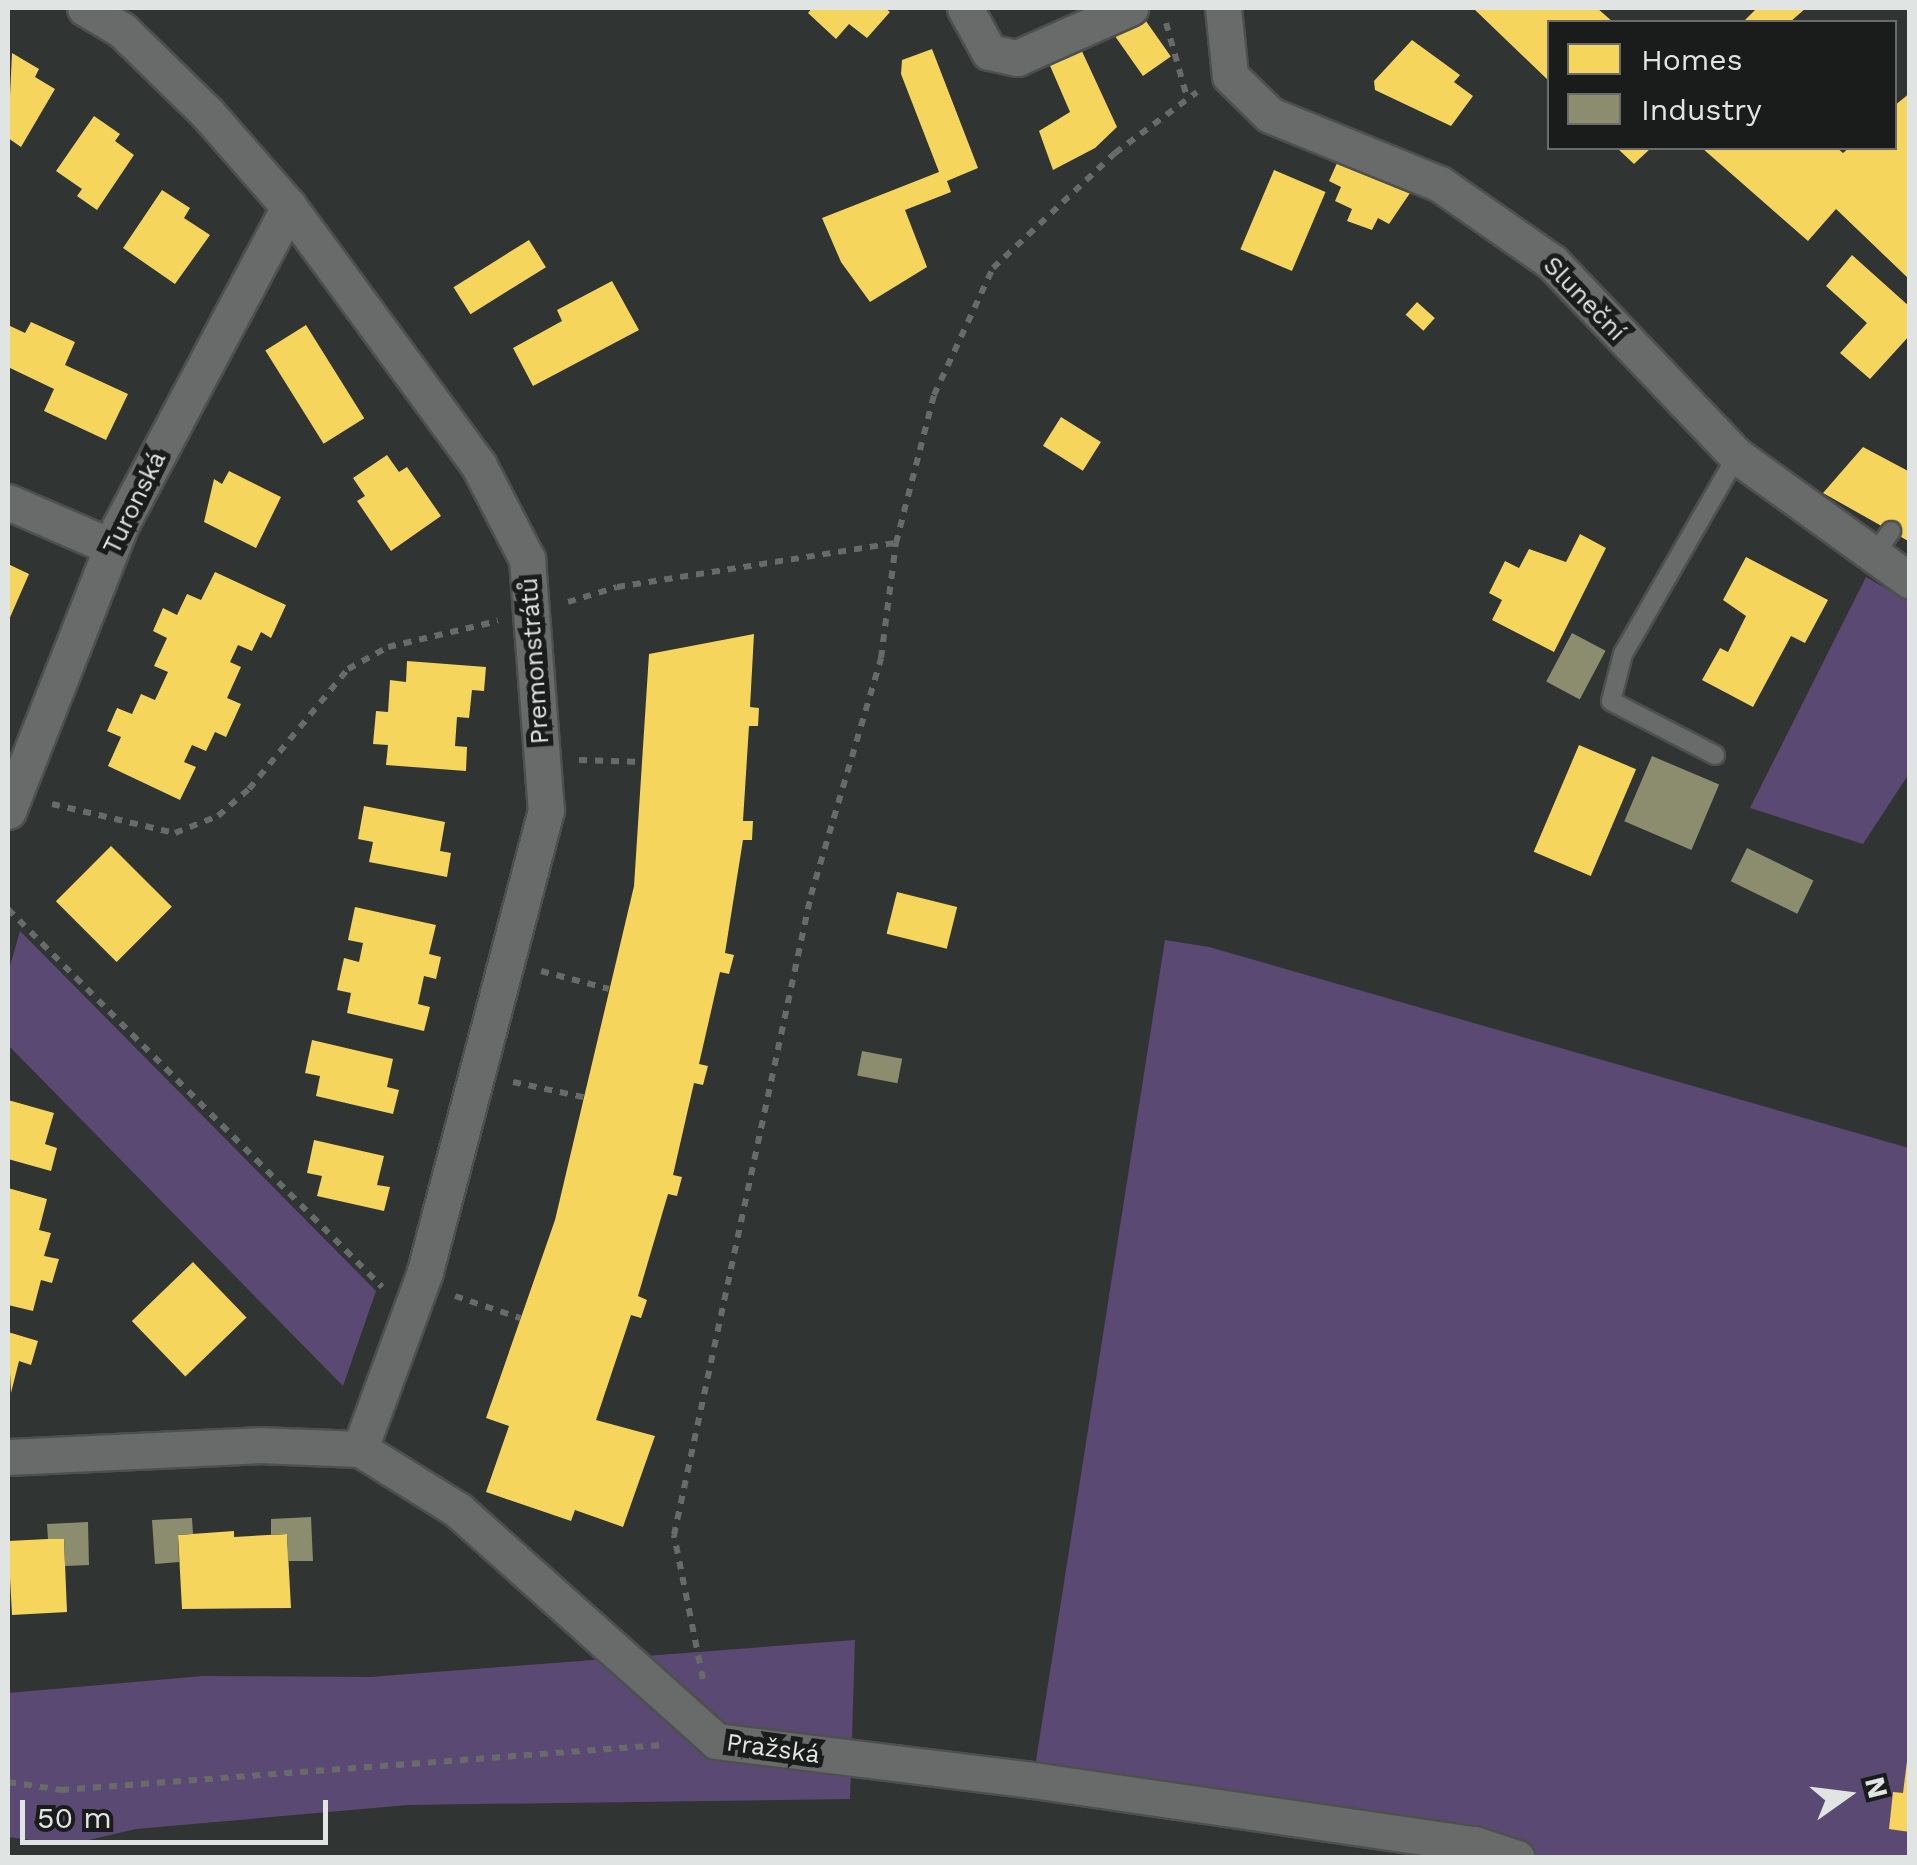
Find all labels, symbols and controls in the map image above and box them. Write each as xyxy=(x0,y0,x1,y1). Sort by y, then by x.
legend xyxy=(1547,20,1897,150)
text: Homes xyxy=(1641,42,1743,77)
text: Industry xyxy=(1641,92,1762,127)
street label: Sluneční xyxy=(1537,251,1631,347)
street label: Turonská xyxy=(97,447,173,559)
street label: Premonstrátů xyxy=(514,577,556,745)
street label: Pražská xyxy=(724,1728,822,1770)
north arrow xyxy=(1797,1745,1897,1845)
text: N xyxy=(1858,1774,1895,1802)
scale bar xyxy=(25,1780,332,1842)
text: 50 m xyxy=(37,1800,112,1835)

